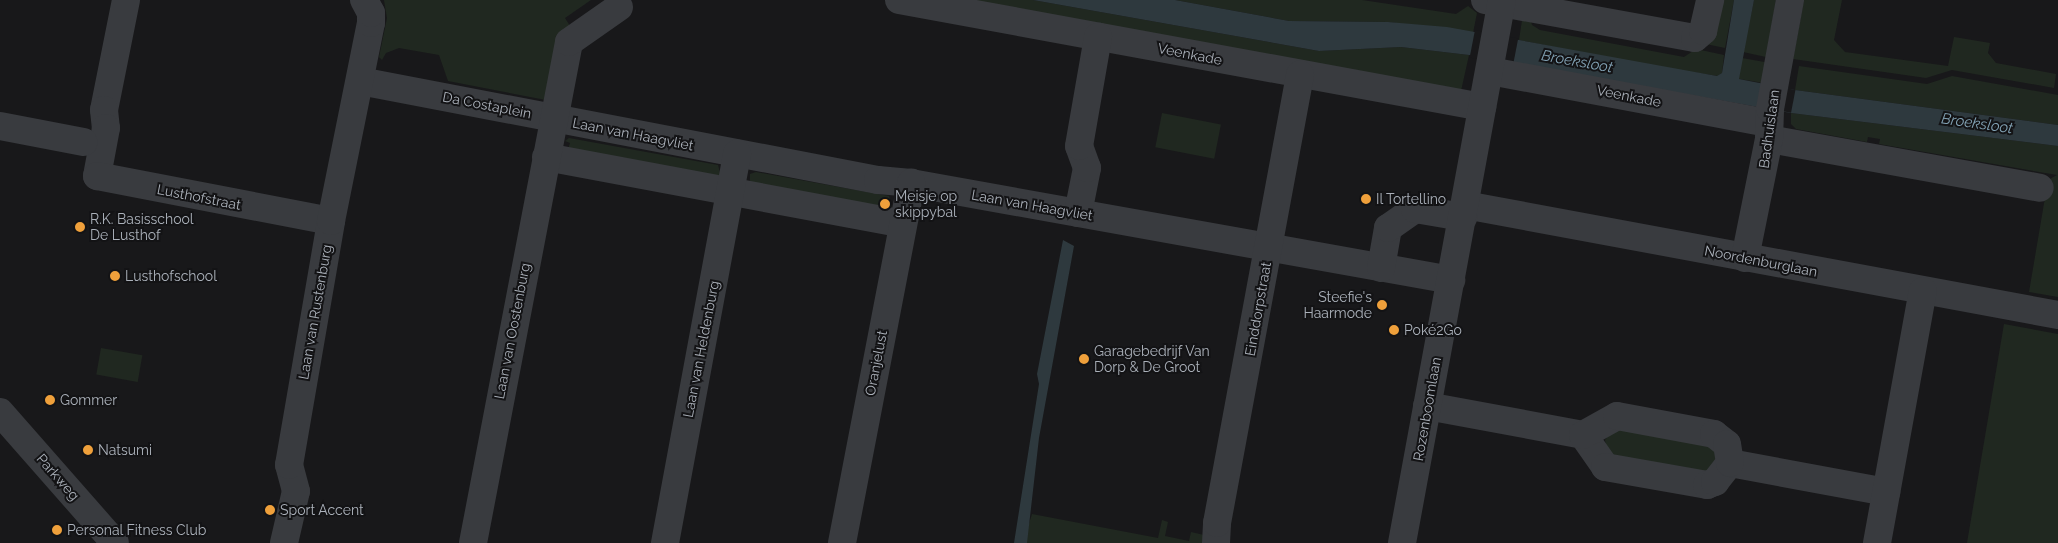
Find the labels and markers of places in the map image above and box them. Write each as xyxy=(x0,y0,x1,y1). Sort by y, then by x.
place label: Meisje op skippybal xyxy=(895,188,957,220)
place label: Il Tortellino xyxy=(1376,191,1447,207)
marker: Il Tortellino xyxy=(1360,193,1372,205)
marker: Meisje op skippybal xyxy=(879,198,891,210)
place label: R.K. Basisschool De Lusthof xyxy=(90,211,194,243)
marker: R.K. Basisschool De Lusthof xyxy=(74,221,86,233)
place label: Lusthofschool xyxy=(125,268,217,284)
marker: Lusthofschool xyxy=(109,270,121,282)
place label: Steefie's Haarmode xyxy=(1303,289,1372,322)
marker: Steefie's Haarmode xyxy=(1376,299,1388,311)
place label: Poké2Go xyxy=(1404,322,1462,338)
marker: Poké2Go xyxy=(1388,324,1400,336)
place label: Garagebedrijf Van Dorp & De Groot xyxy=(1094,343,1210,376)
marker: Garagebedrijf Van Dorp & De Groot xyxy=(1078,353,1090,365)
place label: Gommer xyxy=(60,392,117,408)
marker: Gommer xyxy=(44,394,56,406)
place label: Natsumi xyxy=(98,442,152,458)
marker: Natsumi xyxy=(82,444,94,456)
place label: Sport Accent xyxy=(280,502,364,518)
marker: Sport Accent xyxy=(264,504,276,516)
place label: Personal Fitness Club xyxy=(67,522,207,538)
marker: Personal Fitness Club xyxy=(51,524,63,536)

